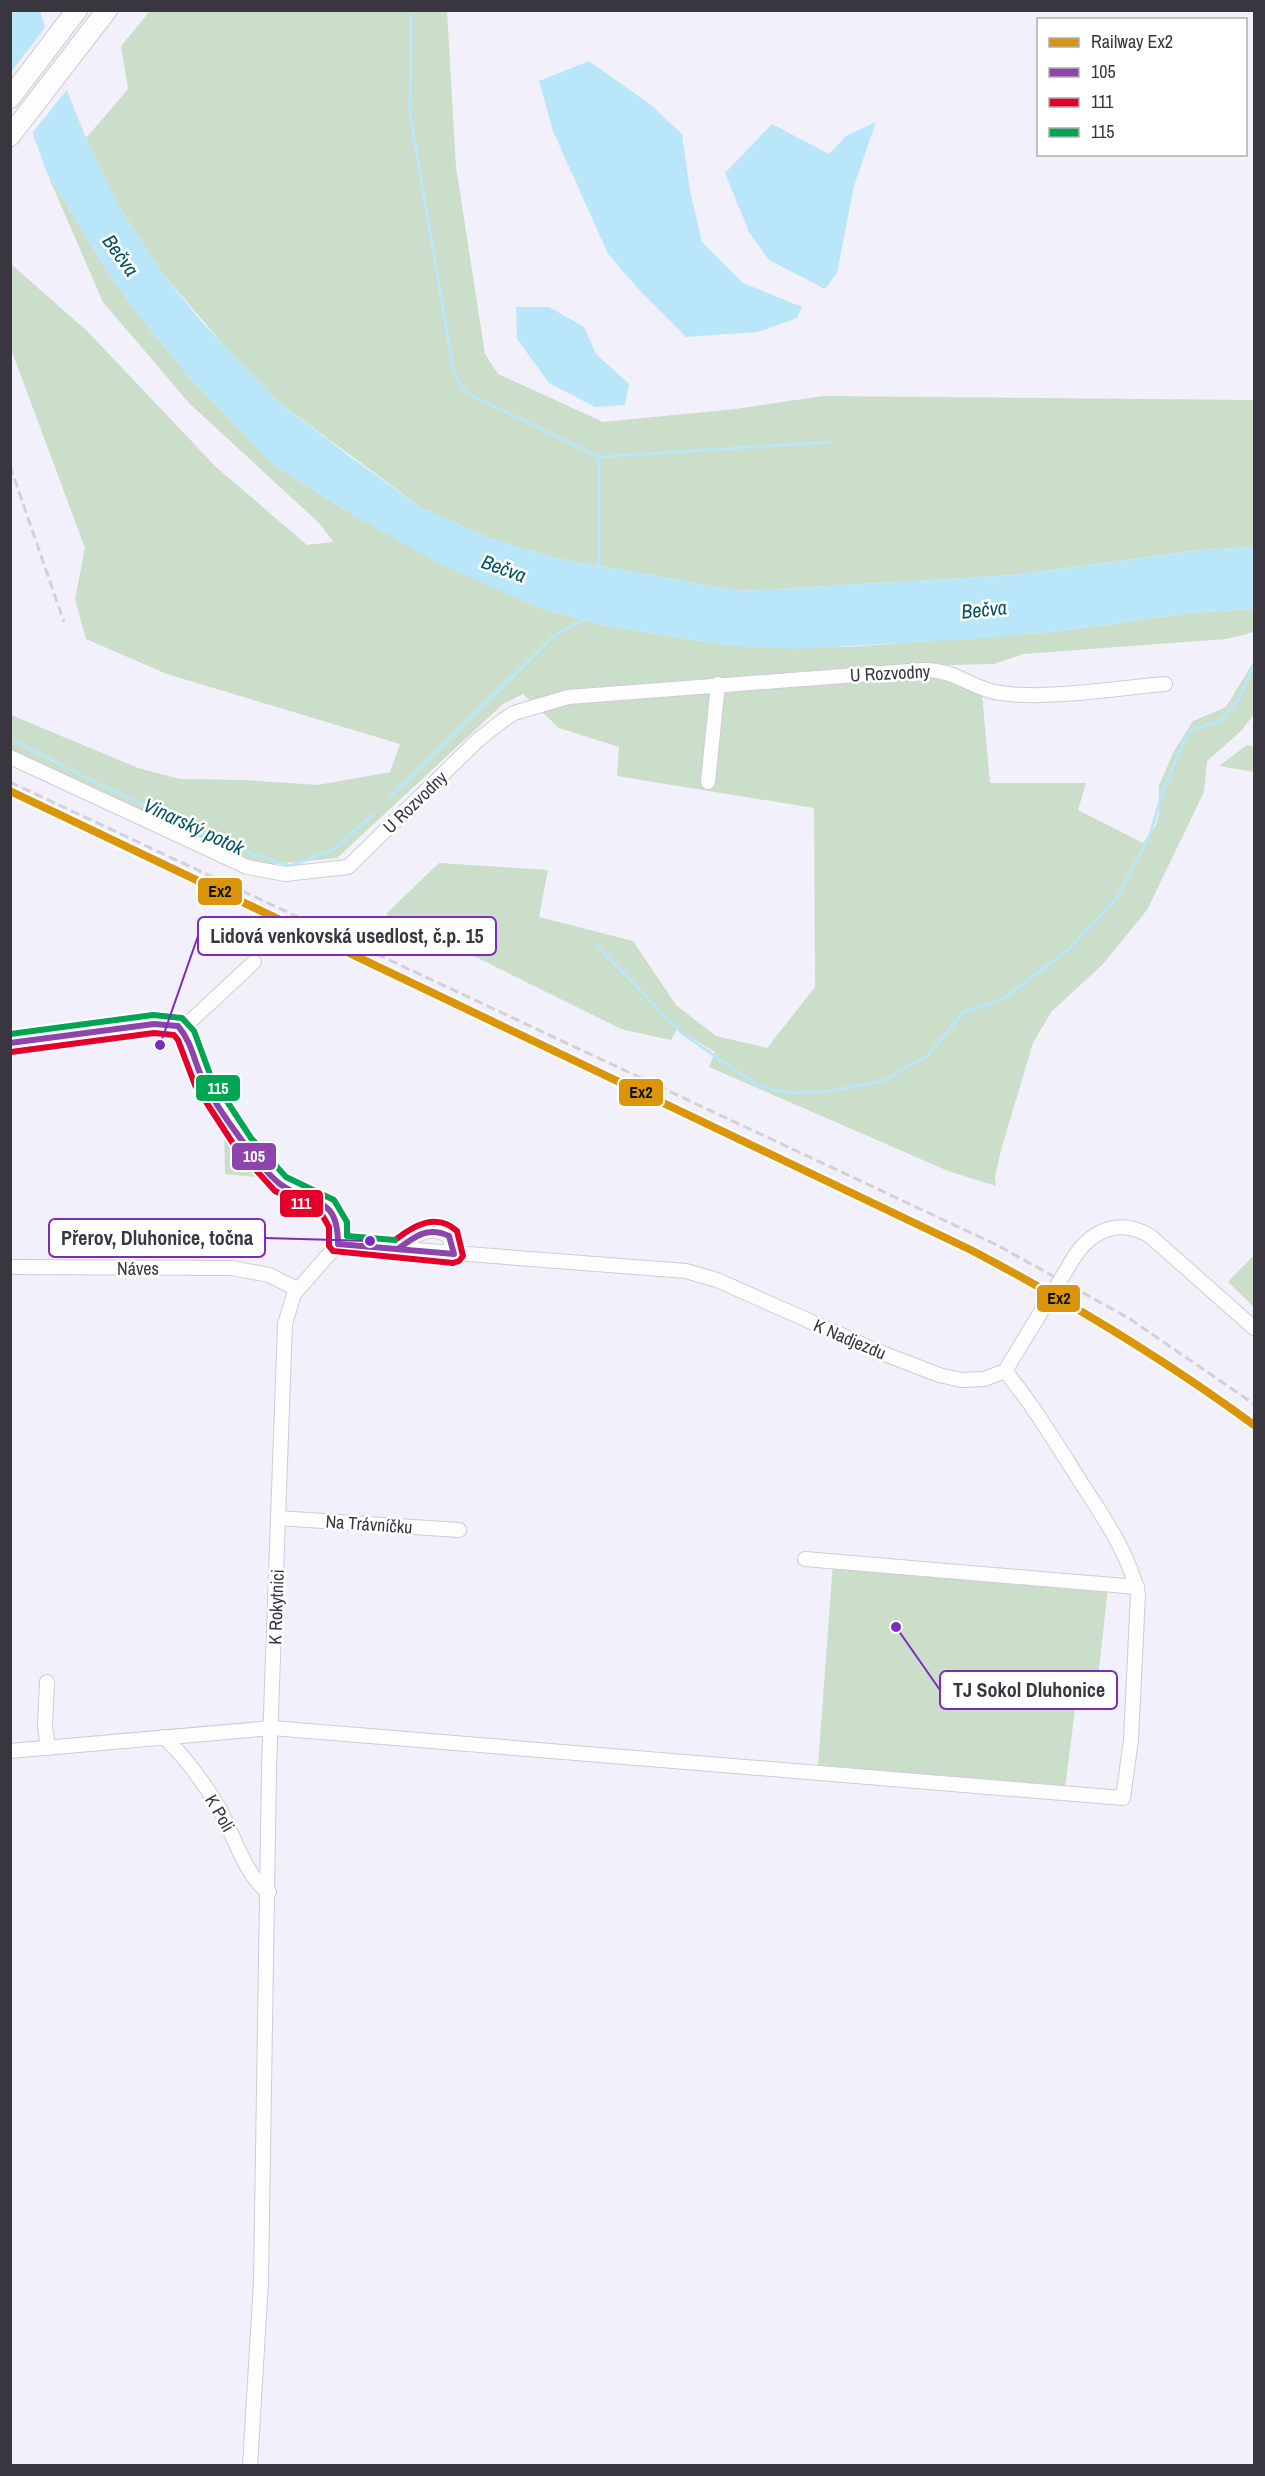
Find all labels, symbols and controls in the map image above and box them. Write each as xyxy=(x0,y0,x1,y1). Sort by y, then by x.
legend xyxy=(1037,18,1247,156)
text: Railway Ex2 xyxy=(1091,29,1173,54)
text: 105 xyxy=(1091,59,1116,84)
text: 111 xyxy=(1091,89,1114,114)
text: 115 xyxy=(1091,119,1115,144)
water label: Bečva xyxy=(97,229,145,281)
water label: Bečva xyxy=(478,548,530,588)
water label: Bečva xyxy=(960,593,1008,625)
street label: U Rozvodny xyxy=(849,658,931,688)
street label: U Rozvodny xyxy=(377,765,453,839)
water label: Vinarský potok xyxy=(139,791,249,861)
line badge: Ex2 xyxy=(197,877,243,906)
text: Ex2 xyxy=(208,880,232,902)
callout: Lidová venkovská usedlost, č.p. 15 xyxy=(198,917,496,955)
text: Lidová venkovská usedlost, č.p. 15 xyxy=(210,922,484,949)
line badge: 115 xyxy=(195,1074,241,1102)
text: 115 xyxy=(207,1077,229,1099)
line badge: Ex2 xyxy=(618,1078,664,1107)
text: Ex2 xyxy=(629,1081,653,1103)
line badge: 105 xyxy=(231,1142,277,1171)
text: 105 xyxy=(243,1145,265,1167)
line badge: 111 xyxy=(279,1189,324,1218)
text: 111 xyxy=(291,1192,312,1214)
callout: Přerov, Dluhonice, točna xyxy=(49,1219,265,1257)
text: Přerov, Dluhonice, točna xyxy=(61,1224,253,1251)
street label: Náves xyxy=(117,1256,159,1281)
line badge: Ex2 xyxy=(1036,1284,1081,1313)
text: Ex2 xyxy=(1047,1287,1071,1309)
street label: K Nadjezdu xyxy=(810,1313,890,1365)
street label: Na Trávníčku xyxy=(325,1508,413,1540)
street label: K Rokytnici xyxy=(262,1569,290,1645)
callout: TJ Sokol Dluhonice xyxy=(940,1671,1117,1709)
text: TJ Sokol Dluhonice xyxy=(953,1676,1105,1703)
street label: K Poli xyxy=(199,1790,241,1836)

